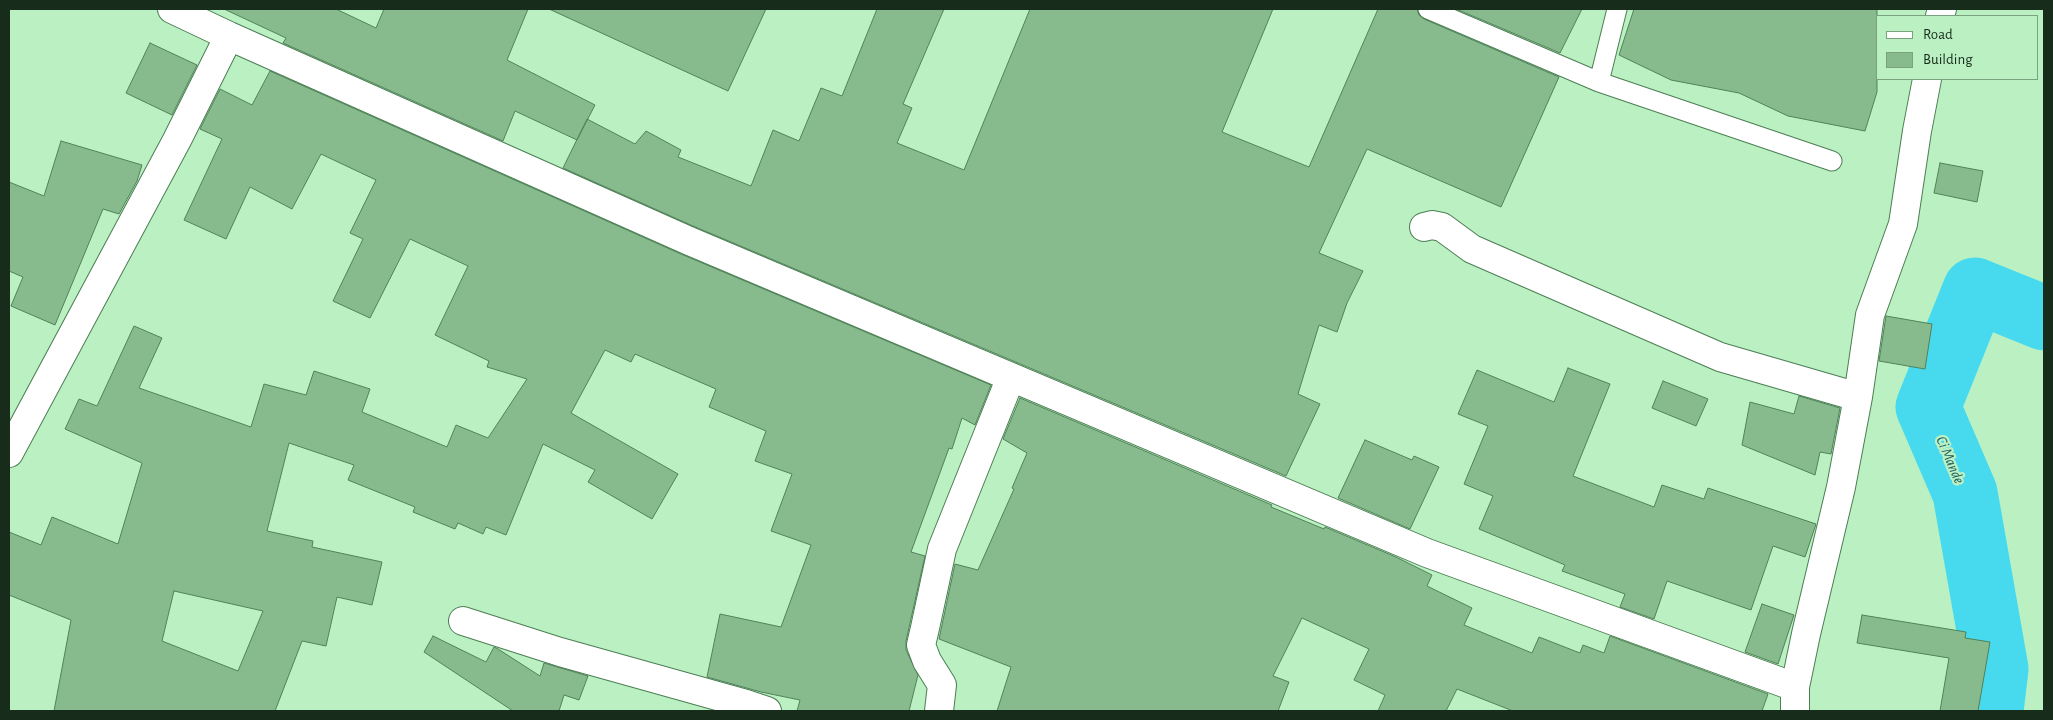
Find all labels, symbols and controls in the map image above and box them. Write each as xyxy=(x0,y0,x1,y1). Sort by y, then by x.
legend xyxy=(1876,15,2038,80)
text: Road xyxy=(1923,27,1953,42)
text: Building xyxy=(1923,52,1973,67)
water label: Ci Mande xyxy=(1932,434,1968,486)

